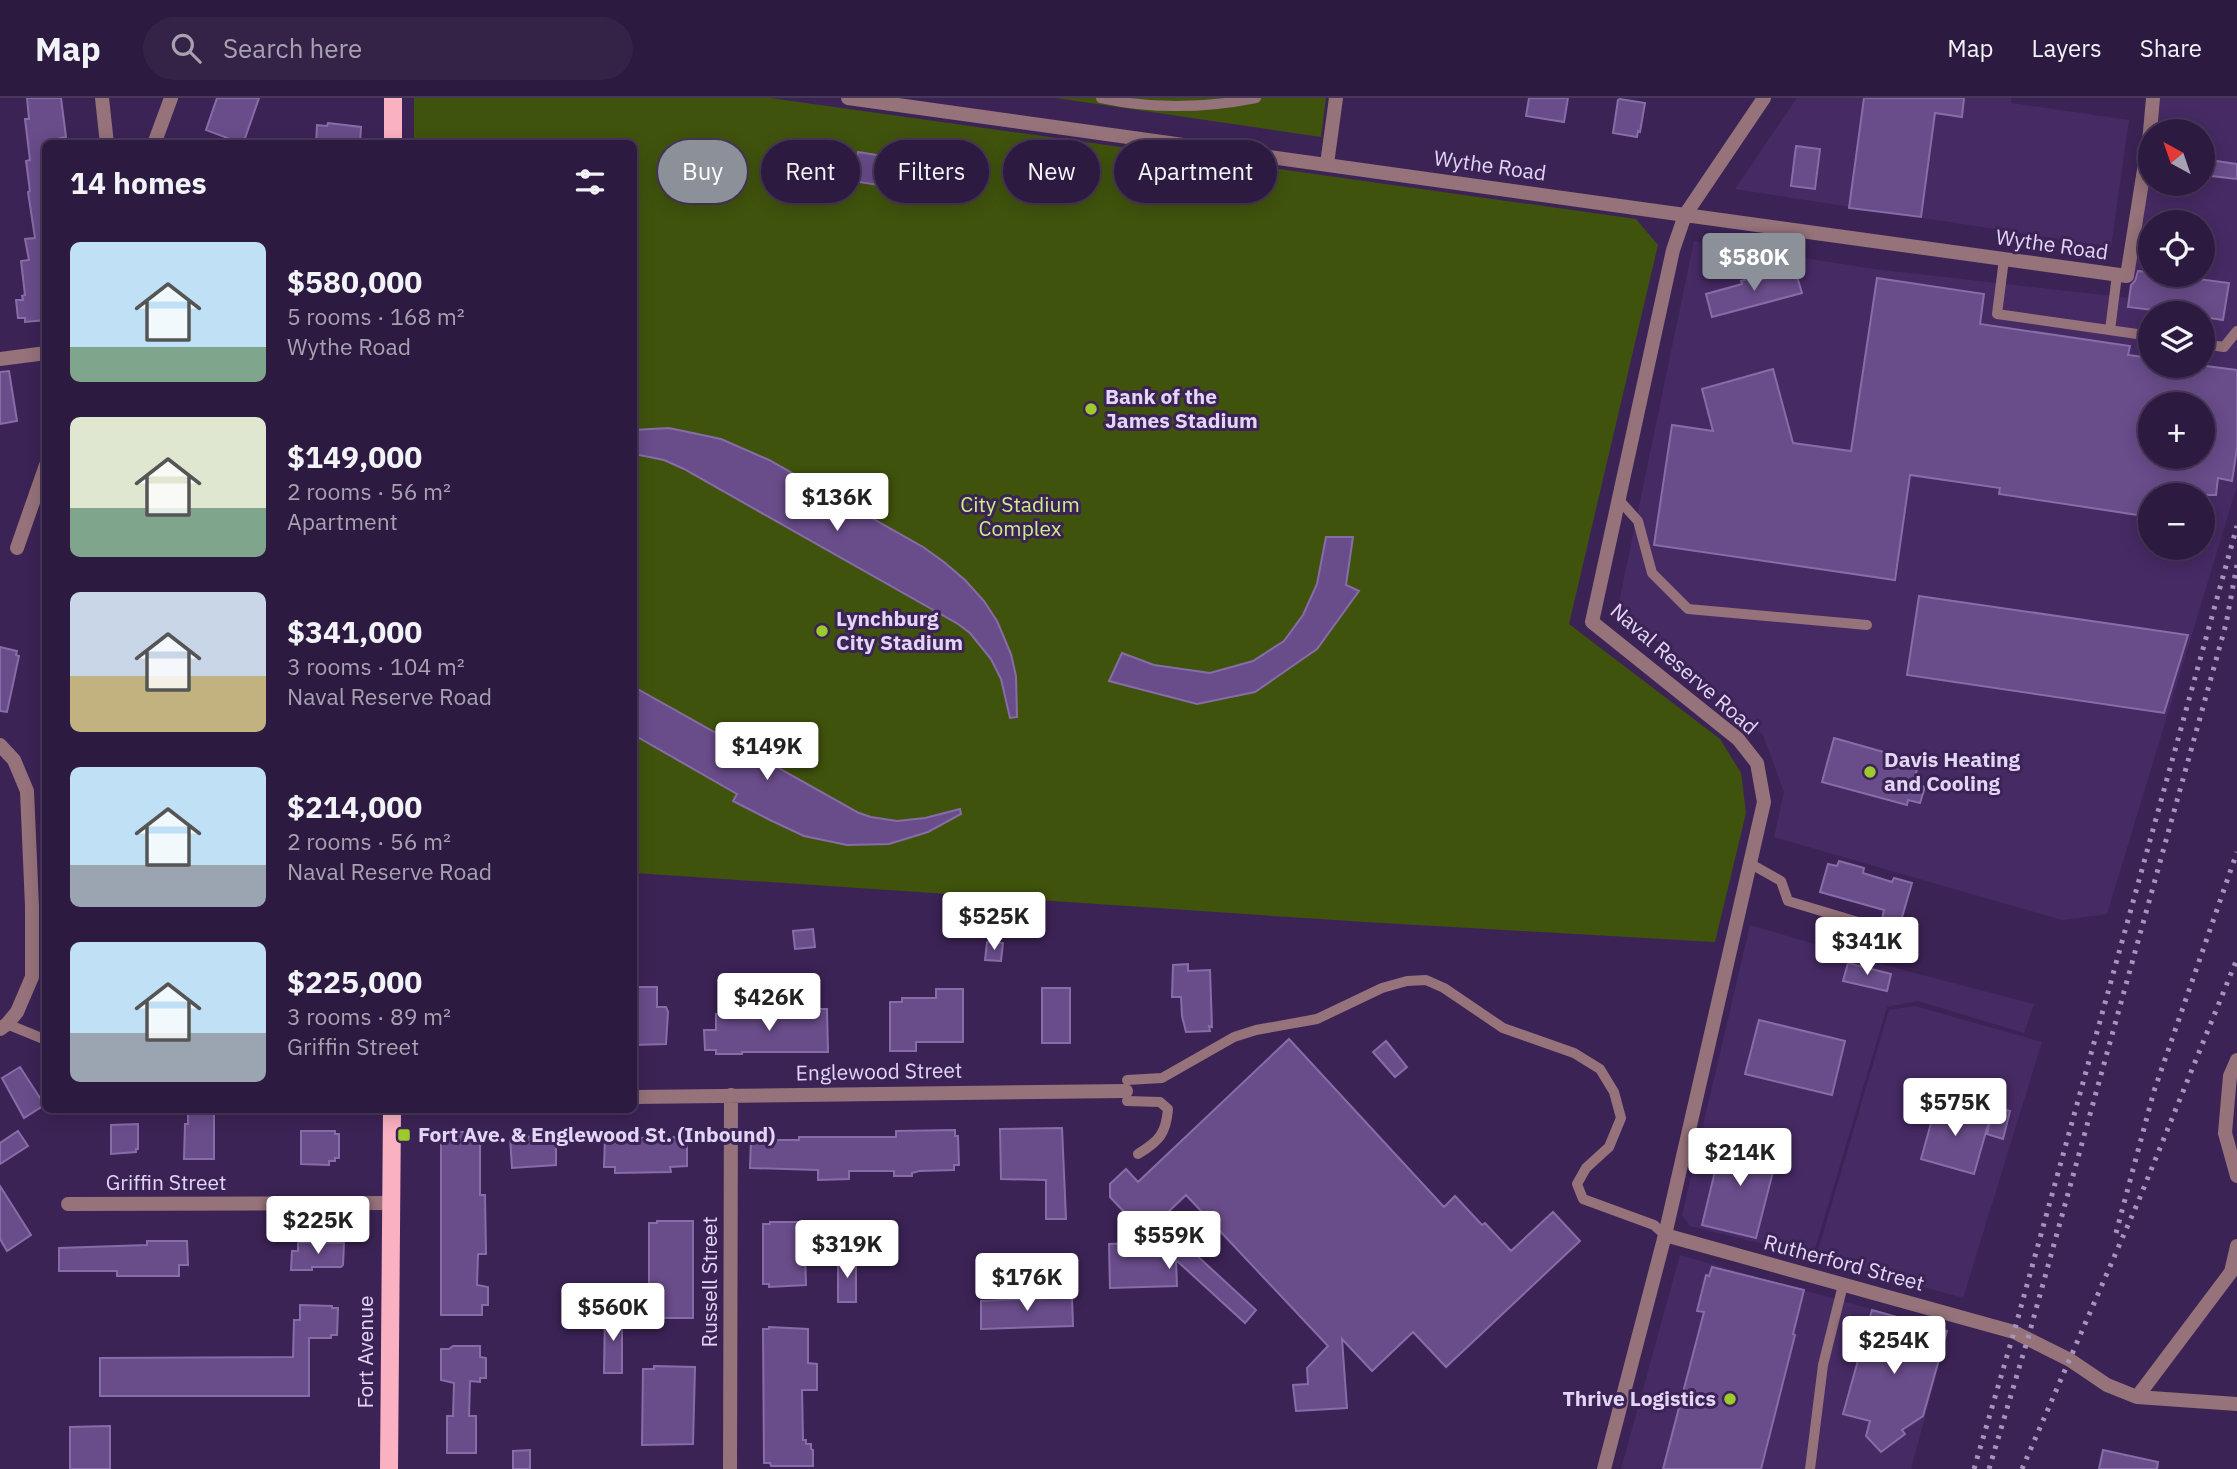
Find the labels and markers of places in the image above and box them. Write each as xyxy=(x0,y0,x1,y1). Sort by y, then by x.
pin: $580K xyxy=(1705,234,1803,293)
place label: Bank of the James Stadium xyxy=(1105,382,1258,434)
marker: Bank of the James Stadium xyxy=(1083,401,1099,417)
pin: $136K xyxy=(788,474,886,533)
place label: Lynchburg City Stadium xyxy=(836,604,963,656)
marker: Lynchburg City Stadium xyxy=(814,623,830,639)
pin: $149K xyxy=(718,722,816,782)
place label: Davis Heating and Cooling xyxy=(1884,745,2021,797)
marker: Davis Heating and Cooling xyxy=(1862,764,1878,780)
pin: $525K xyxy=(945,892,1043,952)
pin: $341K xyxy=(1818,918,1916,977)
pin: $426K xyxy=(720,974,818,1033)
pin: $575K xyxy=(1906,1079,2004,1138)
place label: Fort Ave. & Englewood St. (Inbound) xyxy=(418,1120,775,1148)
marker: Fort Ave. & Englewood St. (Inbound) xyxy=(396,1127,412,1143)
pin: $214K xyxy=(1691,1128,1789,1188)
pin: $225K xyxy=(269,1196,367,1256)
pin: $559K xyxy=(1120,1212,1218,1271)
pin: $319K xyxy=(798,1220,896,1280)
pin: $176K xyxy=(978,1254,1076,1313)
pin: $560K xyxy=(564,1284,662,1343)
pin: $254K xyxy=(1845,1316,1943,1376)
place label: Thrive Logistics xyxy=(1563,1384,1716,1412)
marker: Thrive Logistics xyxy=(1722,1391,1738,1407)

